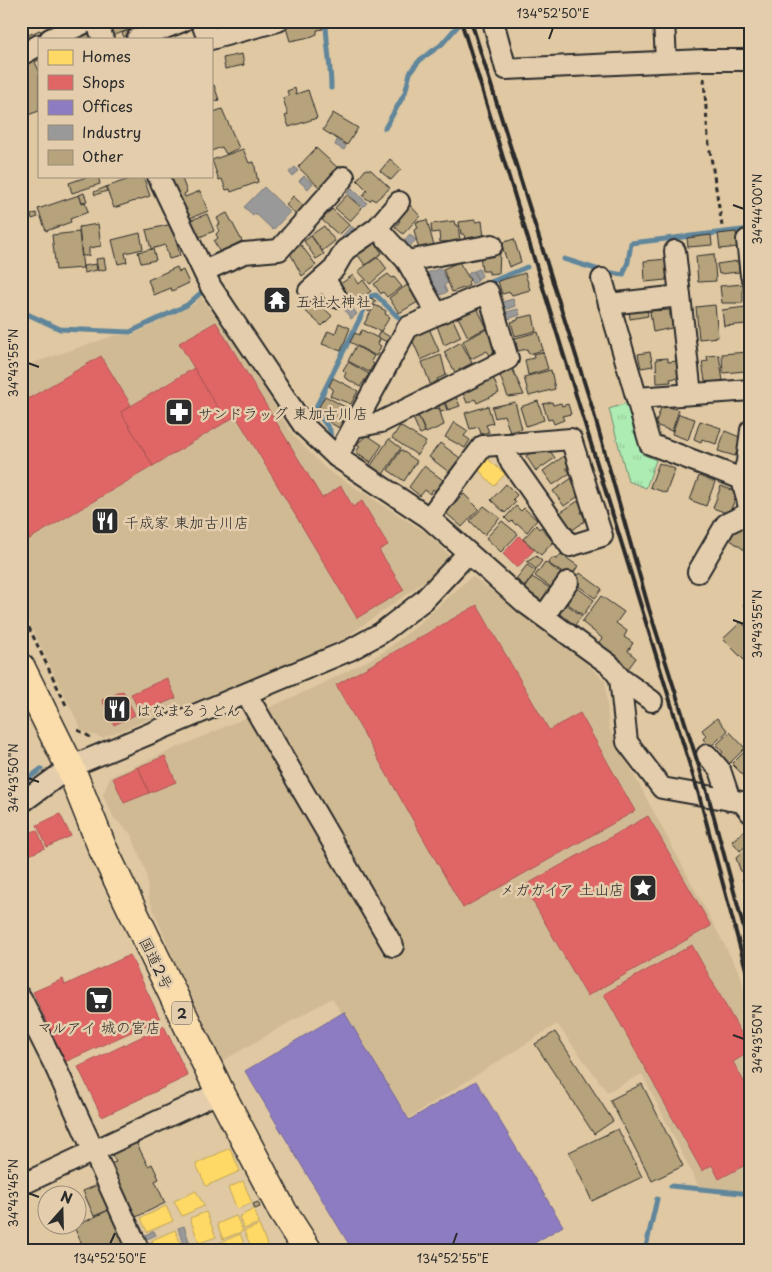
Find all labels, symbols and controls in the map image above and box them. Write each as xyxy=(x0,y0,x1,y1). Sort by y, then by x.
text: 134°52'50"E xyxy=(516,4,590,22)
legend xyxy=(38,38,212,178)
text: Homes xyxy=(82,44,131,67)
text: Shops xyxy=(82,70,125,93)
text: Offices xyxy=(82,94,133,117)
text: Industry xyxy=(82,120,141,143)
text: Other xyxy=(82,144,123,167)
text: 34°44'00"N xyxy=(748,174,766,244)
temple icon: 五社大神社 xyxy=(262,285,292,315)
place label: 五社大神社 xyxy=(296,289,371,312)
text: 34°43'55"N xyxy=(4,329,22,397)
pharmacy icon: サンドラッグ 東加古川店 xyxy=(164,397,194,427)
place label: サンドラッグ 東加古川店 xyxy=(198,401,368,424)
restaurant icon: 千成家 東加古川店 xyxy=(90,506,120,536)
place label: 千成家 東加古川店 xyxy=(124,510,249,533)
text: 34°43'55"N xyxy=(748,590,766,658)
restaurant icon: はなまるうどん xyxy=(102,694,132,724)
place label: はなまるうどん xyxy=(136,698,241,721)
text: 34°43'50"N xyxy=(4,743,22,813)
place icon: メガガイア 土山店 xyxy=(628,873,658,903)
place label: メガガイア 土山店 xyxy=(500,877,624,900)
street label: 国道2号 xyxy=(134,933,180,993)
supermarket icon: マルアイ 城の宮店 xyxy=(84,985,114,1015)
road number: 2 xyxy=(172,1001,192,1024)
text: 34°43'50"N xyxy=(748,1004,766,1074)
place label: マルアイ 城の宮店 xyxy=(37,1015,161,1038)
text: 34°43'45"N xyxy=(4,1159,22,1227)
north arrow xyxy=(38,1184,88,1234)
text: N xyxy=(58,1186,75,1209)
text: 134°52'50"E xyxy=(73,1249,147,1267)
text: 134°52'55"E xyxy=(417,1249,489,1267)

